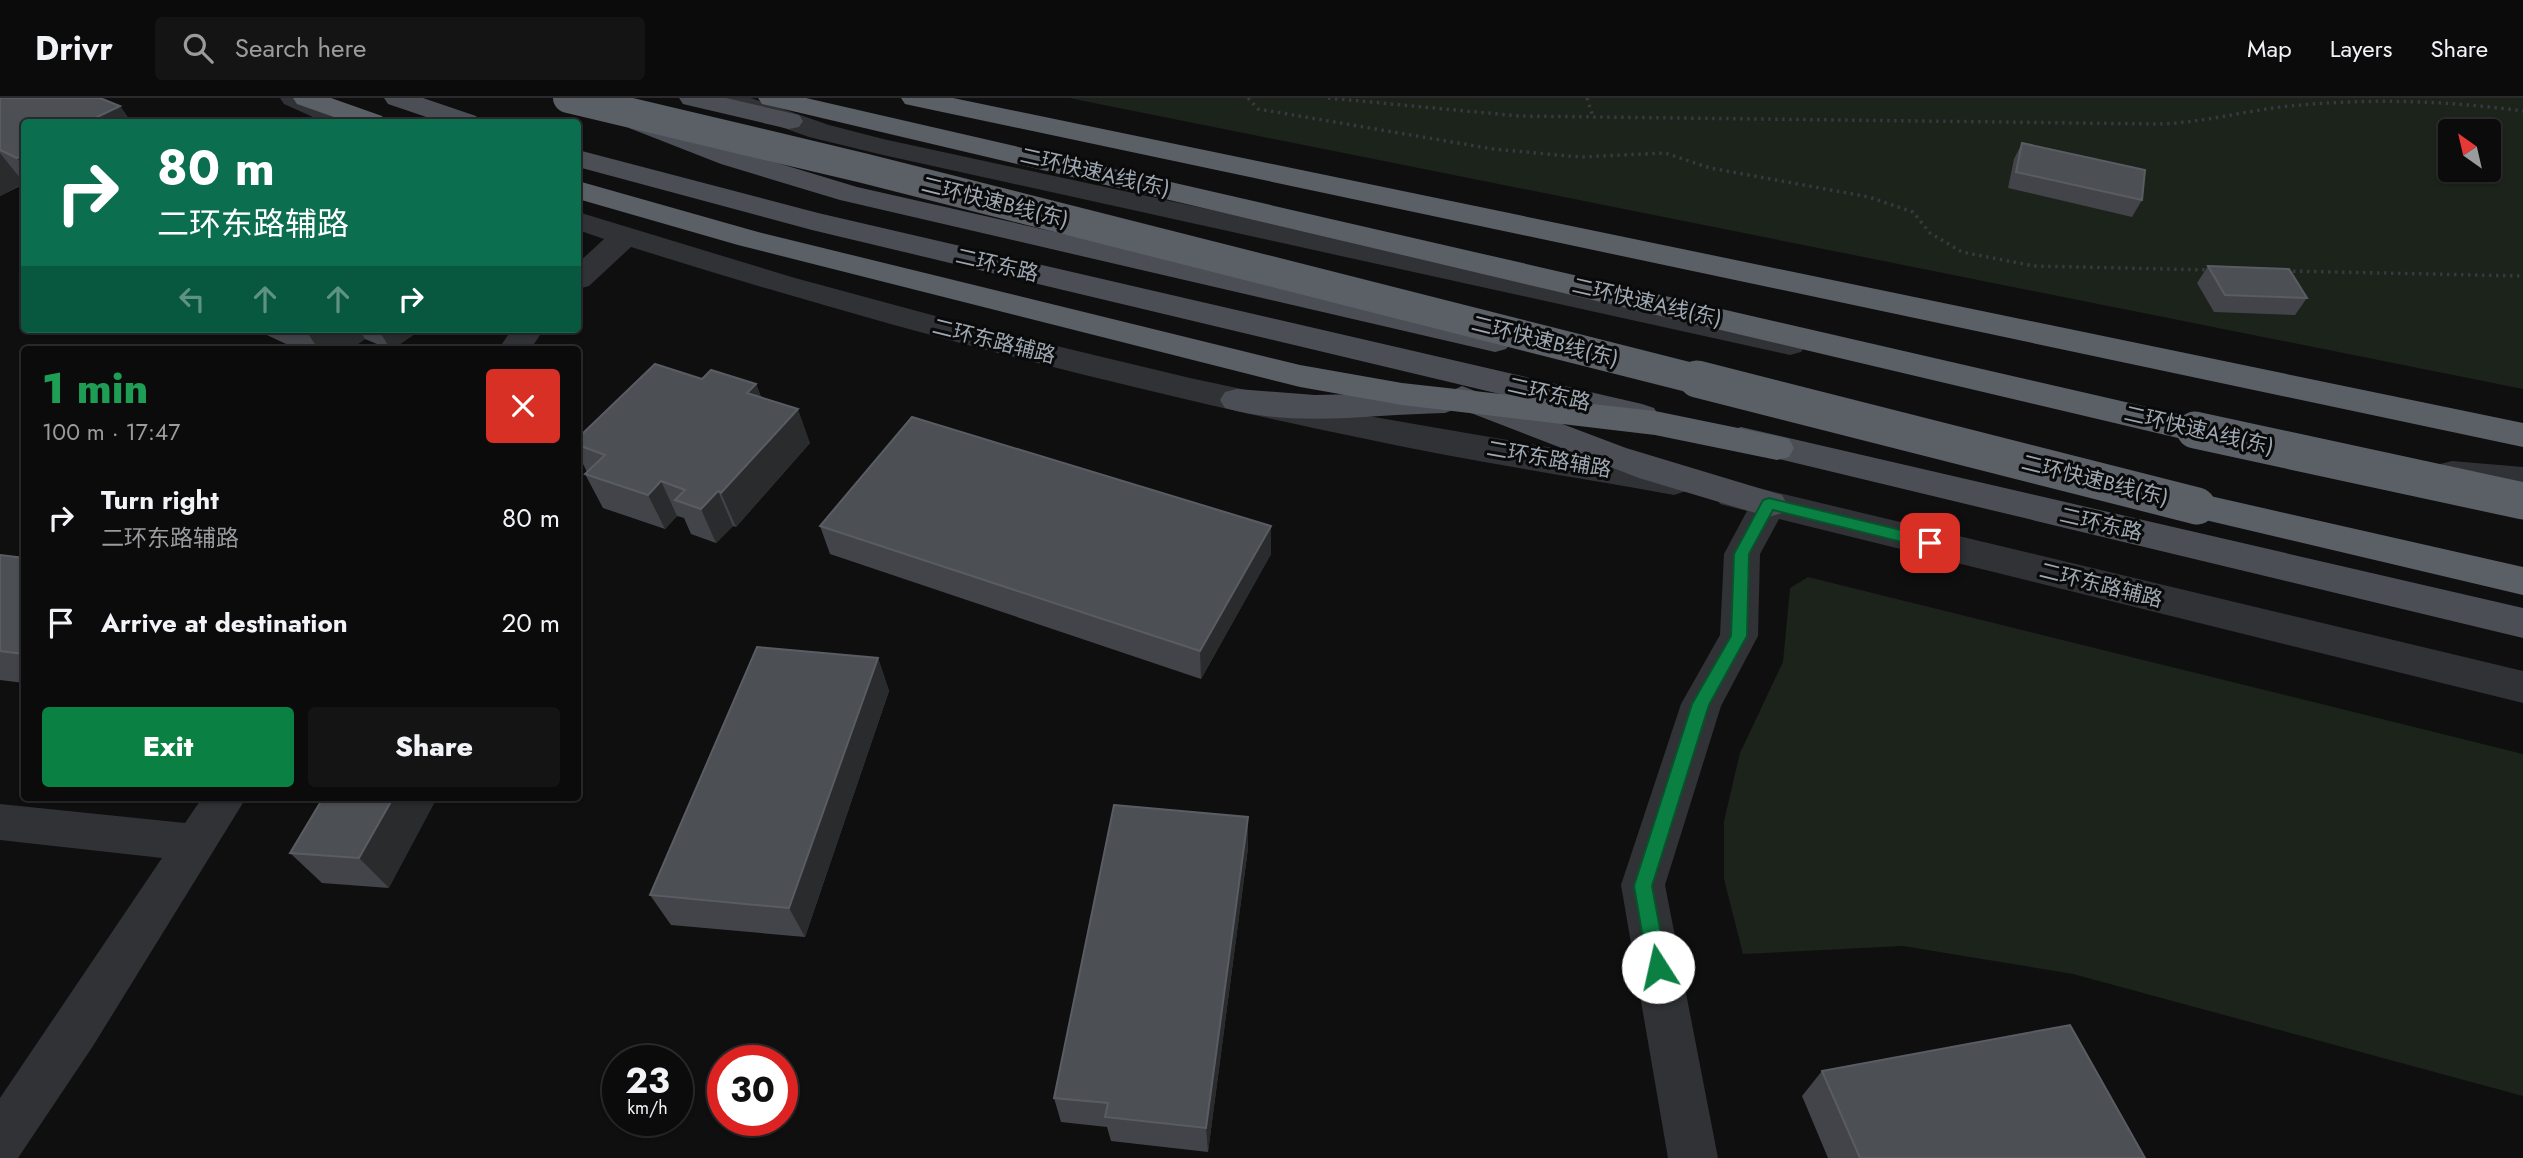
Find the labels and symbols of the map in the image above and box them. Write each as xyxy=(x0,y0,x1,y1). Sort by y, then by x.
north arrow xyxy=(2438,119,2501,182)
street label: 二环快速A线(东) xyxy=(1017,140,1173,204)
street label: 二环快速B线(东) xyxy=(918,169,1072,235)
street label: 二环东路 xyxy=(953,241,1041,289)
street label: 二环快速A线(东) xyxy=(1569,270,1725,334)
street label: 二环快速B线(东) xyxy=(1468,308,1622,374)
street label: 二环东路辅路 xyxy=(929,311,1059,371)
street label: 二环东路 xyxy=(1505,370,1593,418)
street label: 二环快速A线(东) xyxy=(2121,398,2277,462)
street label: 二环东路辅路 xyxy=(1484,433,1614,485)
street label: 二环快速B线(东) xyxy=(2018,447,2172,513)
street label: 二环东路 xyxy=(2057,500,2145,548)
pin xyxy=(1900,513,1960,573)
street label: 二环东路辅路 xyxy=(2036,555,2166,615)
position arrow xyxy=(1621,930,1695,1004)
speed limit sign: 30 xyxy=(707,1045,798,1136)

